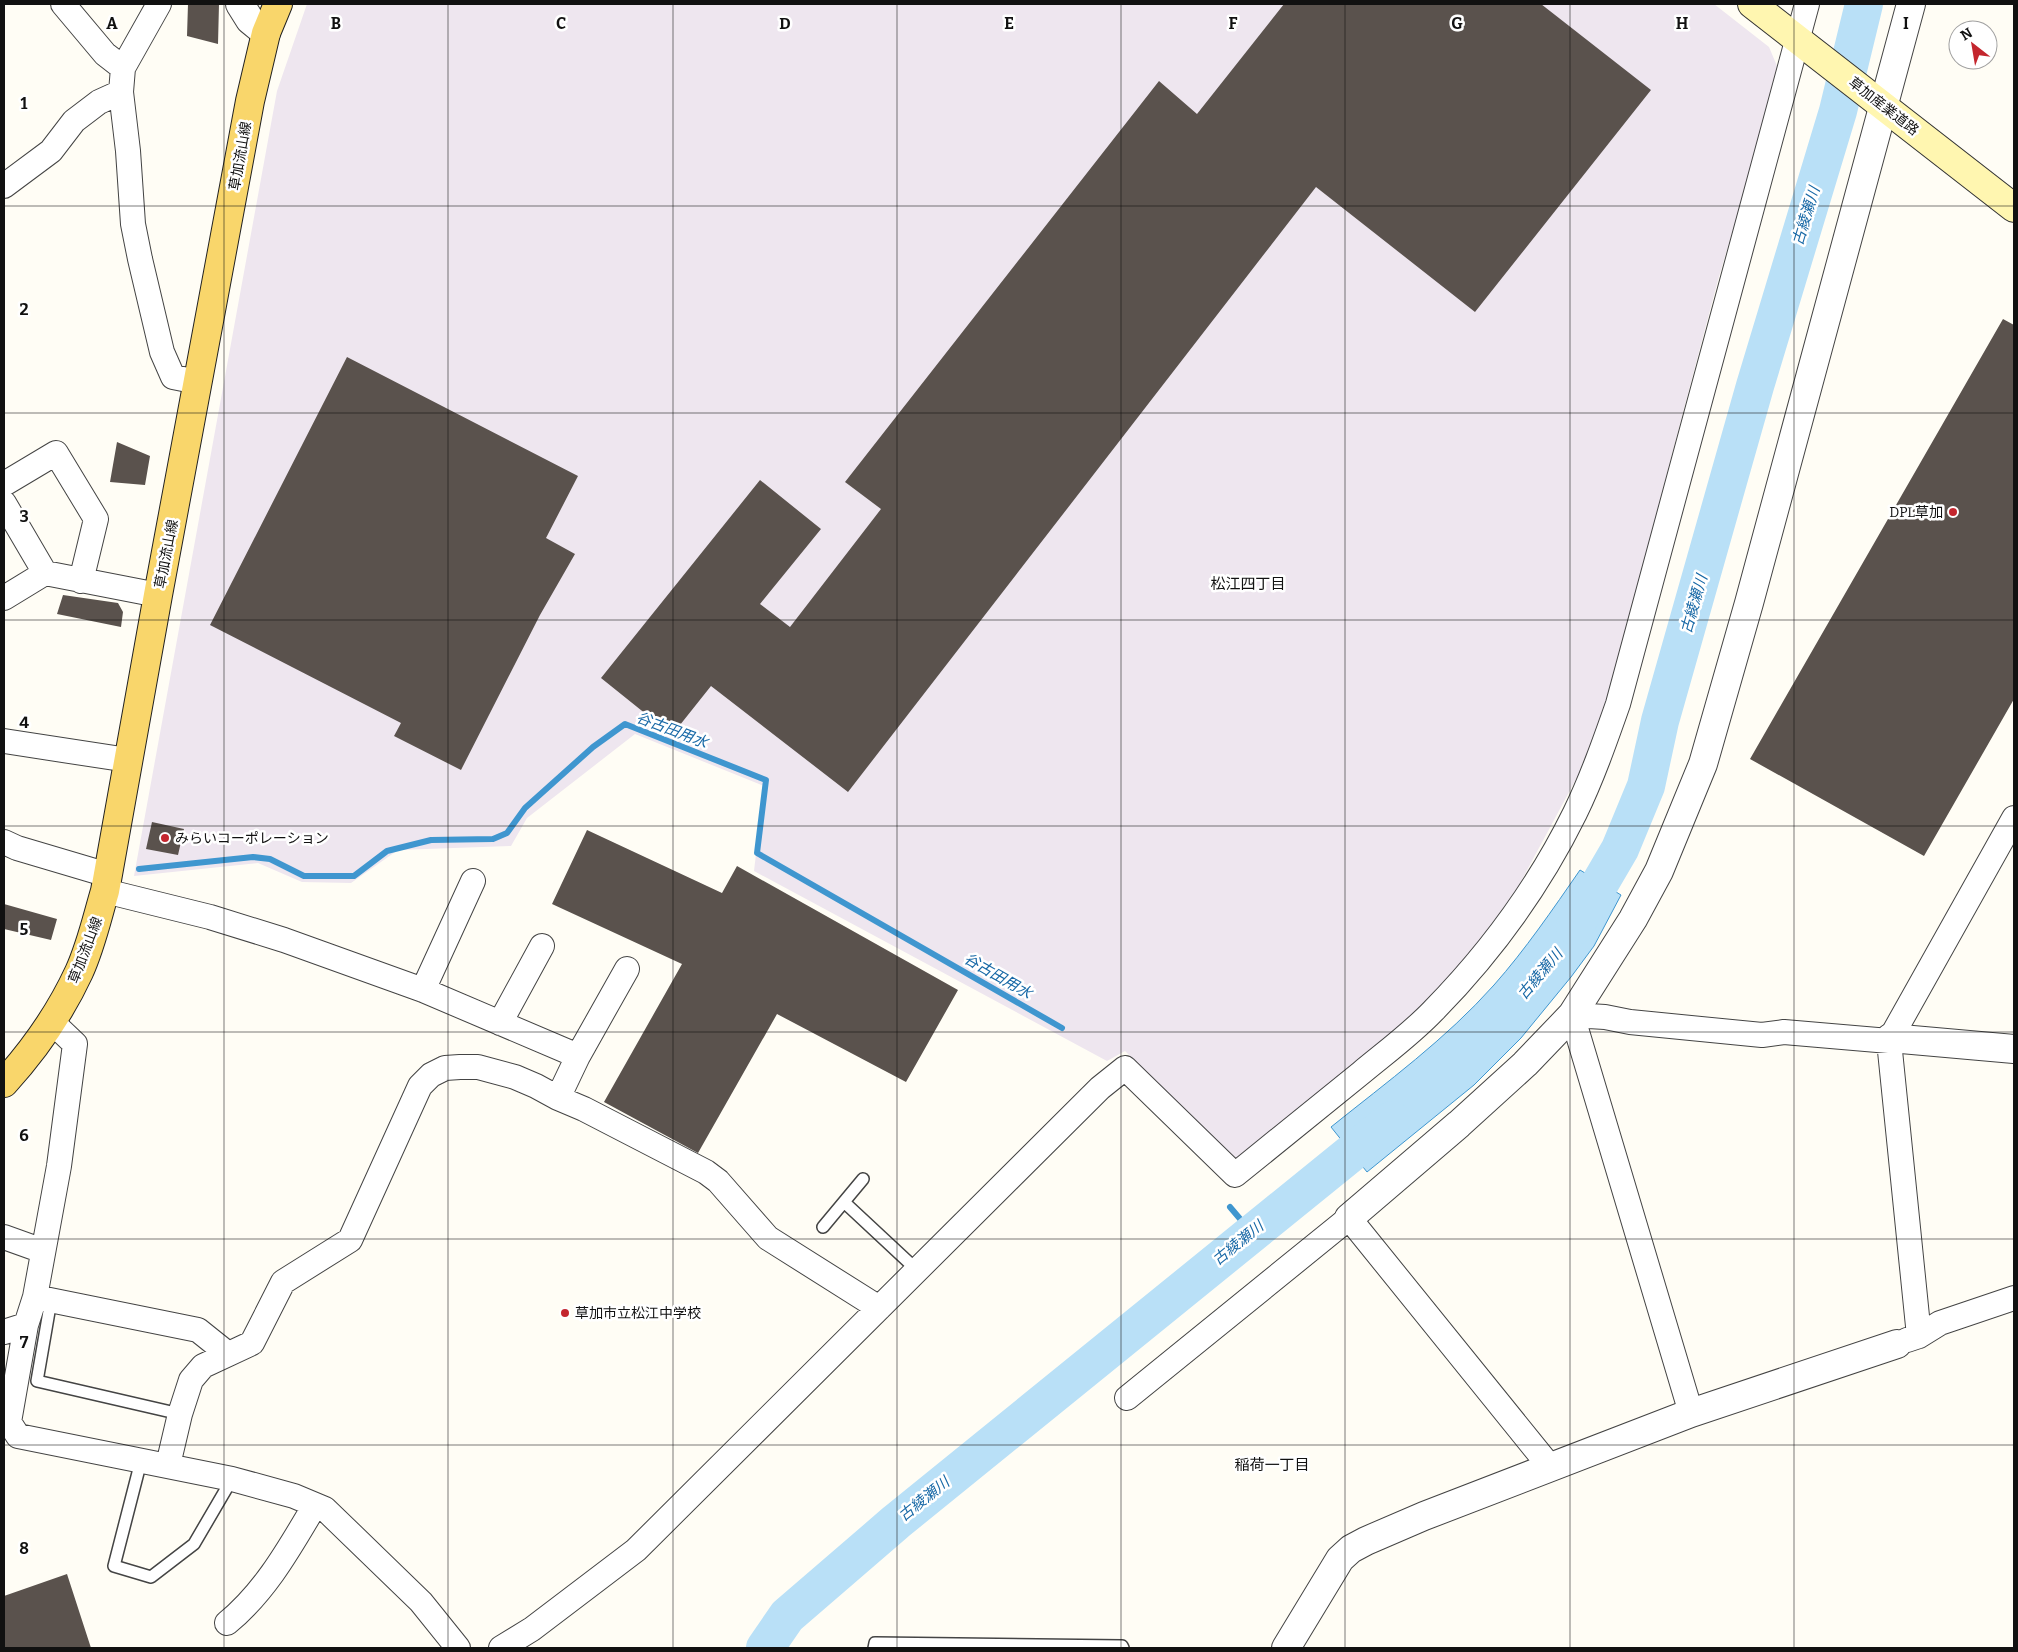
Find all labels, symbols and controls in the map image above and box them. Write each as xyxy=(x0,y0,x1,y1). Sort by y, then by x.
text: A xyxy=(106,14,118,33)
text: B xyxy=(331,14,341,33)
text: C xyxy=(556,14,566,33)
text: D xyxy=(779,14,791,33)
text: E xyxy=(1004,14,1014,33)
text: F xyxy=(1229,14,1238,33)
text: G xyxy=(1451,14,1463,33)
text: H xyxy=(1676,14,1689,33)
text: I xyxy=(1903,14,1909,33)
north arrow xyxy=(1948,20,1998,70)
text: N xyxy=(1958,24,1976,44)
street label: 草加産業道路 xyxy=(1845,74,1922,139)
text: 1 xyxy=(21,94,28,113)
street label: 草加流山線 xyxy=(226,120,255,192)
water label: 古綾瀬川 xyxy=(1789,183,1824,247)
text: 2 xyxy=(19,300,29,319)
place label: DPL草加 xyxy=(1889,504,1943,521)
marker: DPL草加 xyxy=(1947,506,1959,518)
text: 3 xyxy=(19,507,29,526)
street label: 草加流山線 xyxy=(151,518,182,590)
water label: 古綾瀬川 xyxy=(1677,571,1711,635)
district label: 松江四丁目 xyxy=(1210,575,1286,593)
water label: 谷古田用水 xyxy=(634,708,712,753)
text: 4 xyxy=(19,713,29,732)
place label: みらいコーポレーション xyxy=(175,830,329,847)
marker: みらいコーポレーション xyxy=(159,832,171,844)
street label: 草加流山線 xyxy=(65,914,106,986)
text: 5 xyxy=(20,920,29,939)
water label: 古綾瀬川 xyxy=(1514,944,1567,1003)
water label: 谷古田用水 xyxy=(961,949,1037,1004)
text: 6 xyxy=(19,1126,29,1145)
water label: 古綾瀬川 xyxy=(1209,1216,1269,1269)
place label: 草加市立松江中学校 xyxy=(575,1305,701,1322)
marker: 草加市立松江中学校 xyxy=(559,1307,571,1319)
text: 7 xyxy=(20,1333,29,1352)
district label: 稲荷一丁目 xyxy=(1234,1456,1310,1474)
water label: 古綾瀬川 xyxy=(895,1472,955,1525)
text: 8 xyxy=(19,1539,29,1558)

